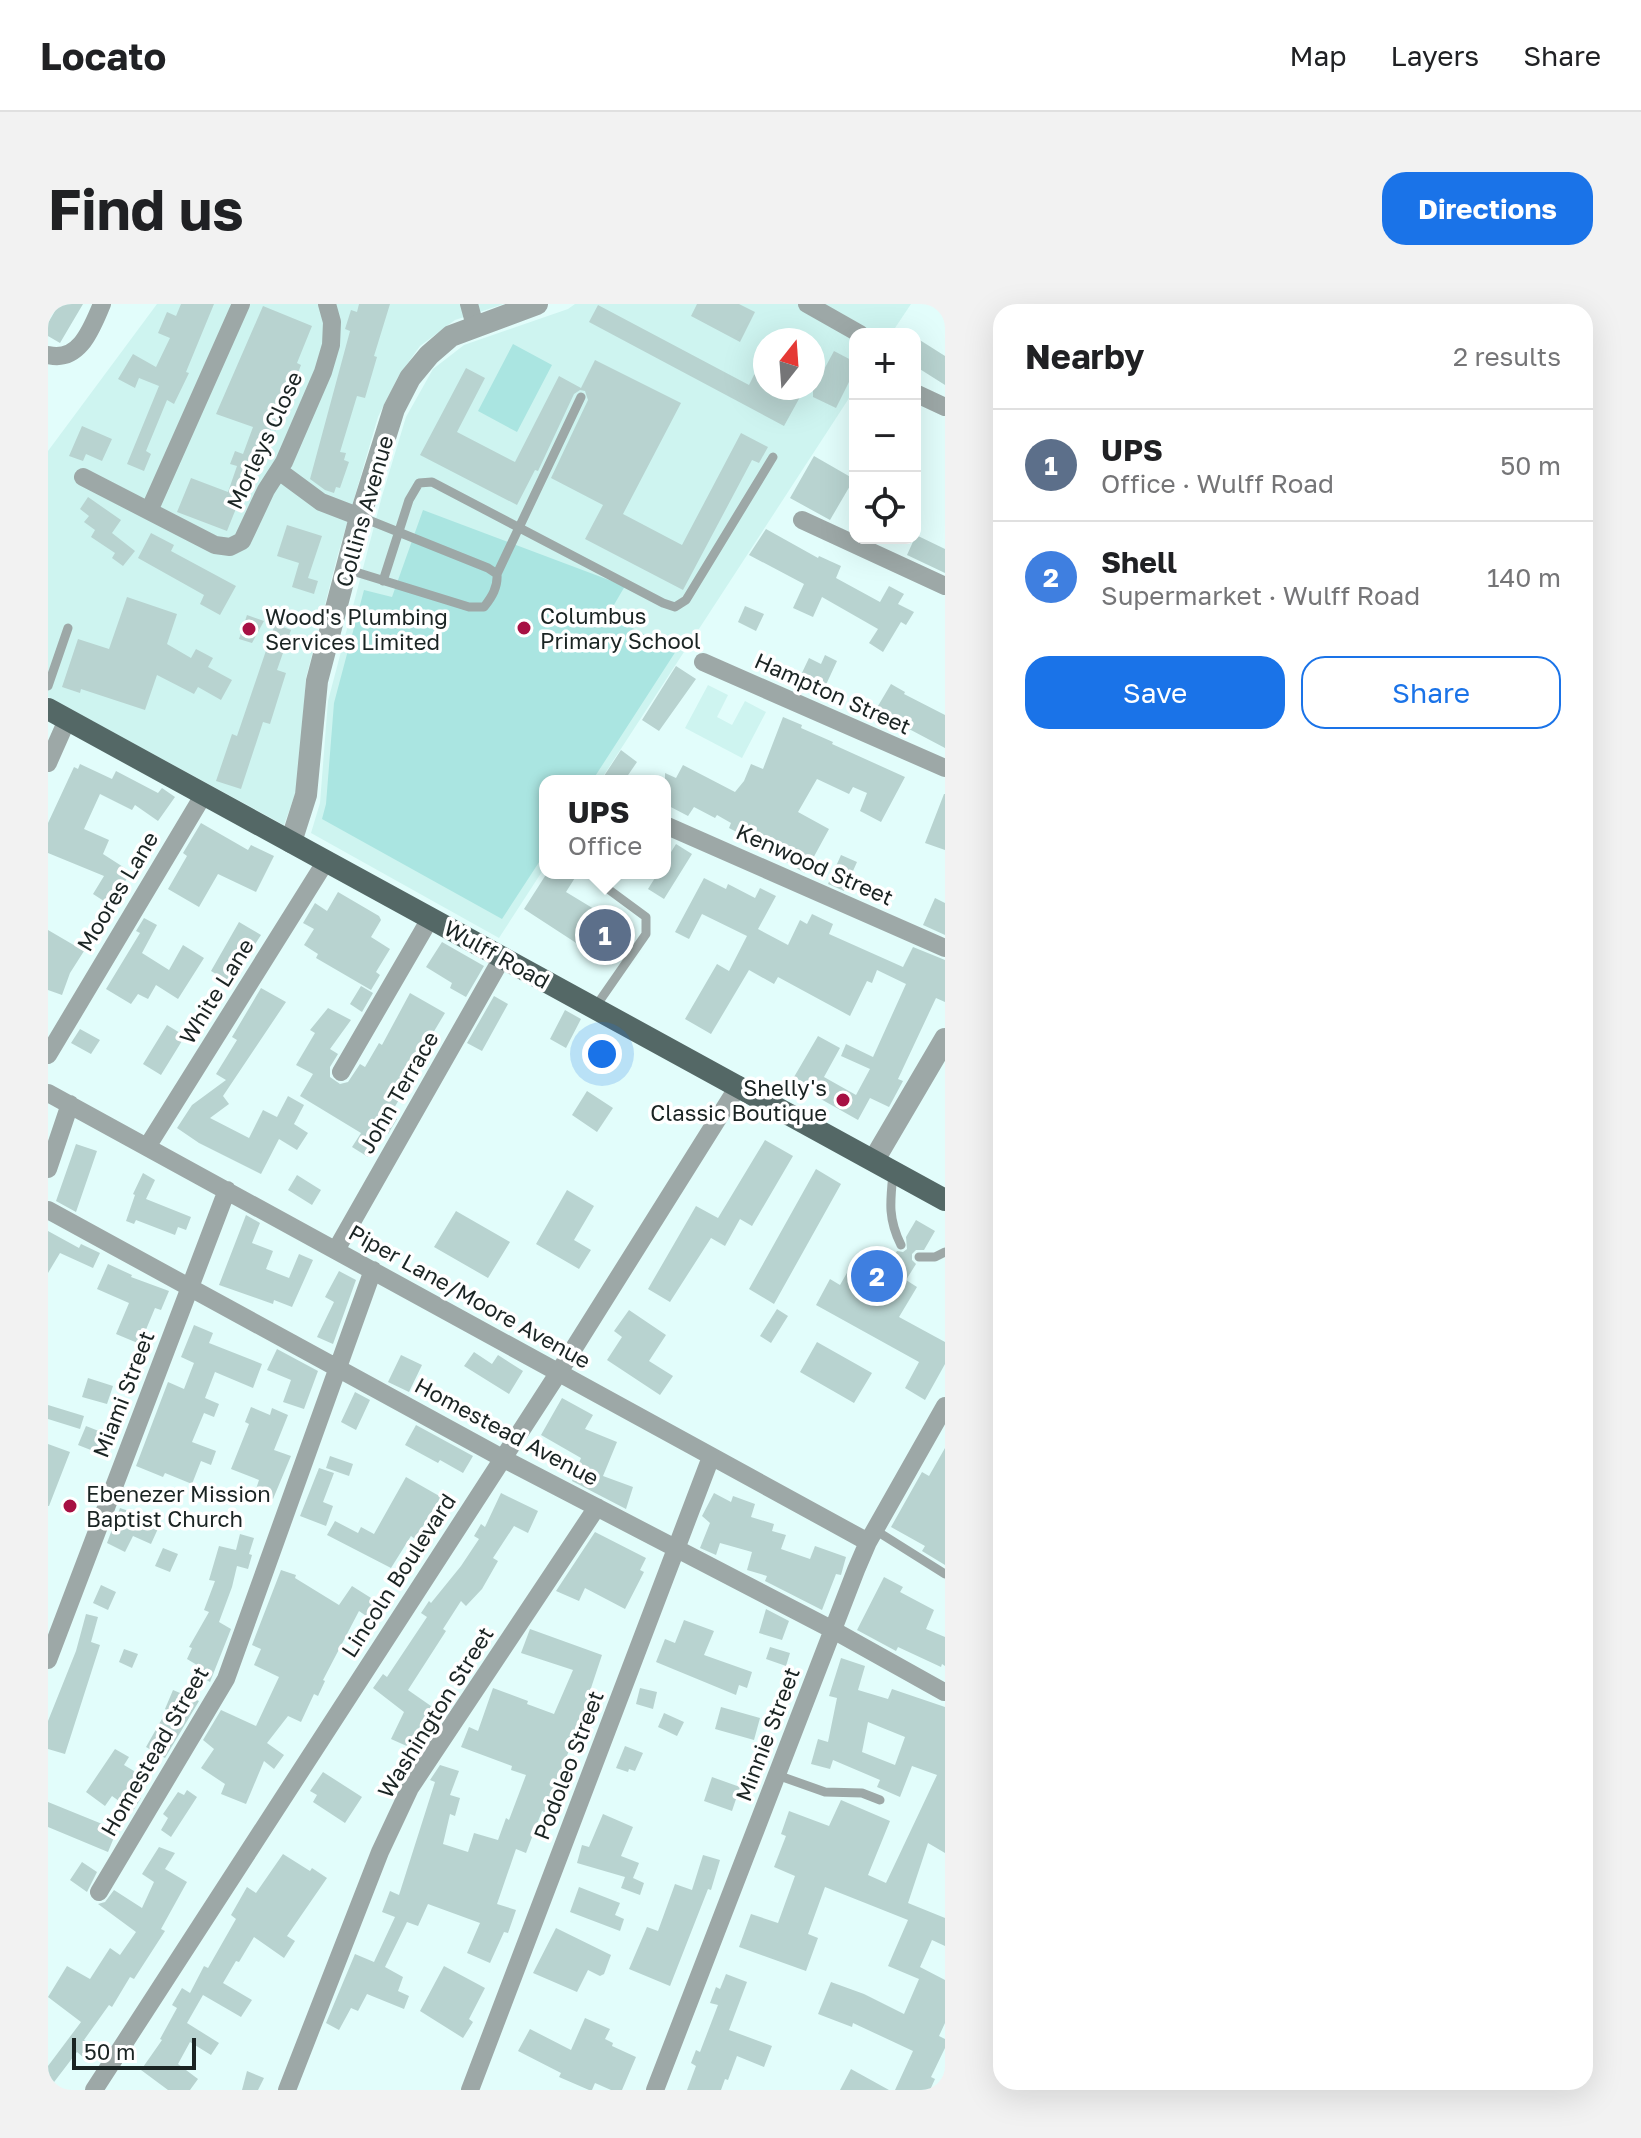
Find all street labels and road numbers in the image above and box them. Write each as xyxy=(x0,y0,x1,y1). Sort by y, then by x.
street label: Morleys Close xyxy=(220,367,308,513)
street label: Collins Avenue xyxy=(329,432,399,590)
street label: Hampton Street xyxy=(751,646,915,740)
street label: Kenwood Street xyxy=(732,817,898,911)
street label: Moores Lane xyxy=(71,826,163,956)
street label: Wulff Road xyxy=(440,914,554,994)
street label: White Lane xyxy=(173,933,259,1049)
street label: John Terrace xyxy=(352,1026,444,1158)
street label: Piper Lane/Moore Avenue xyxy=(344,1218,596,1374)
street label: Miami Street xyxy=(87,1327,159,1461)
street label: Homestead Avenue xyxy=(410,1371,604,1491)
street label: Lincoln Boulevard xyxy=(335,1488,461,1662)
street label: Washington Street xyxy=(371,1621,499,1803)
street label: Homestead Street xyxy=(94,1661,214,1841)
street label: Minnie Street xyxy=(729,1663,805,1805)
street label: Podoleo Street xyxy=(527,1687,609,1843)

